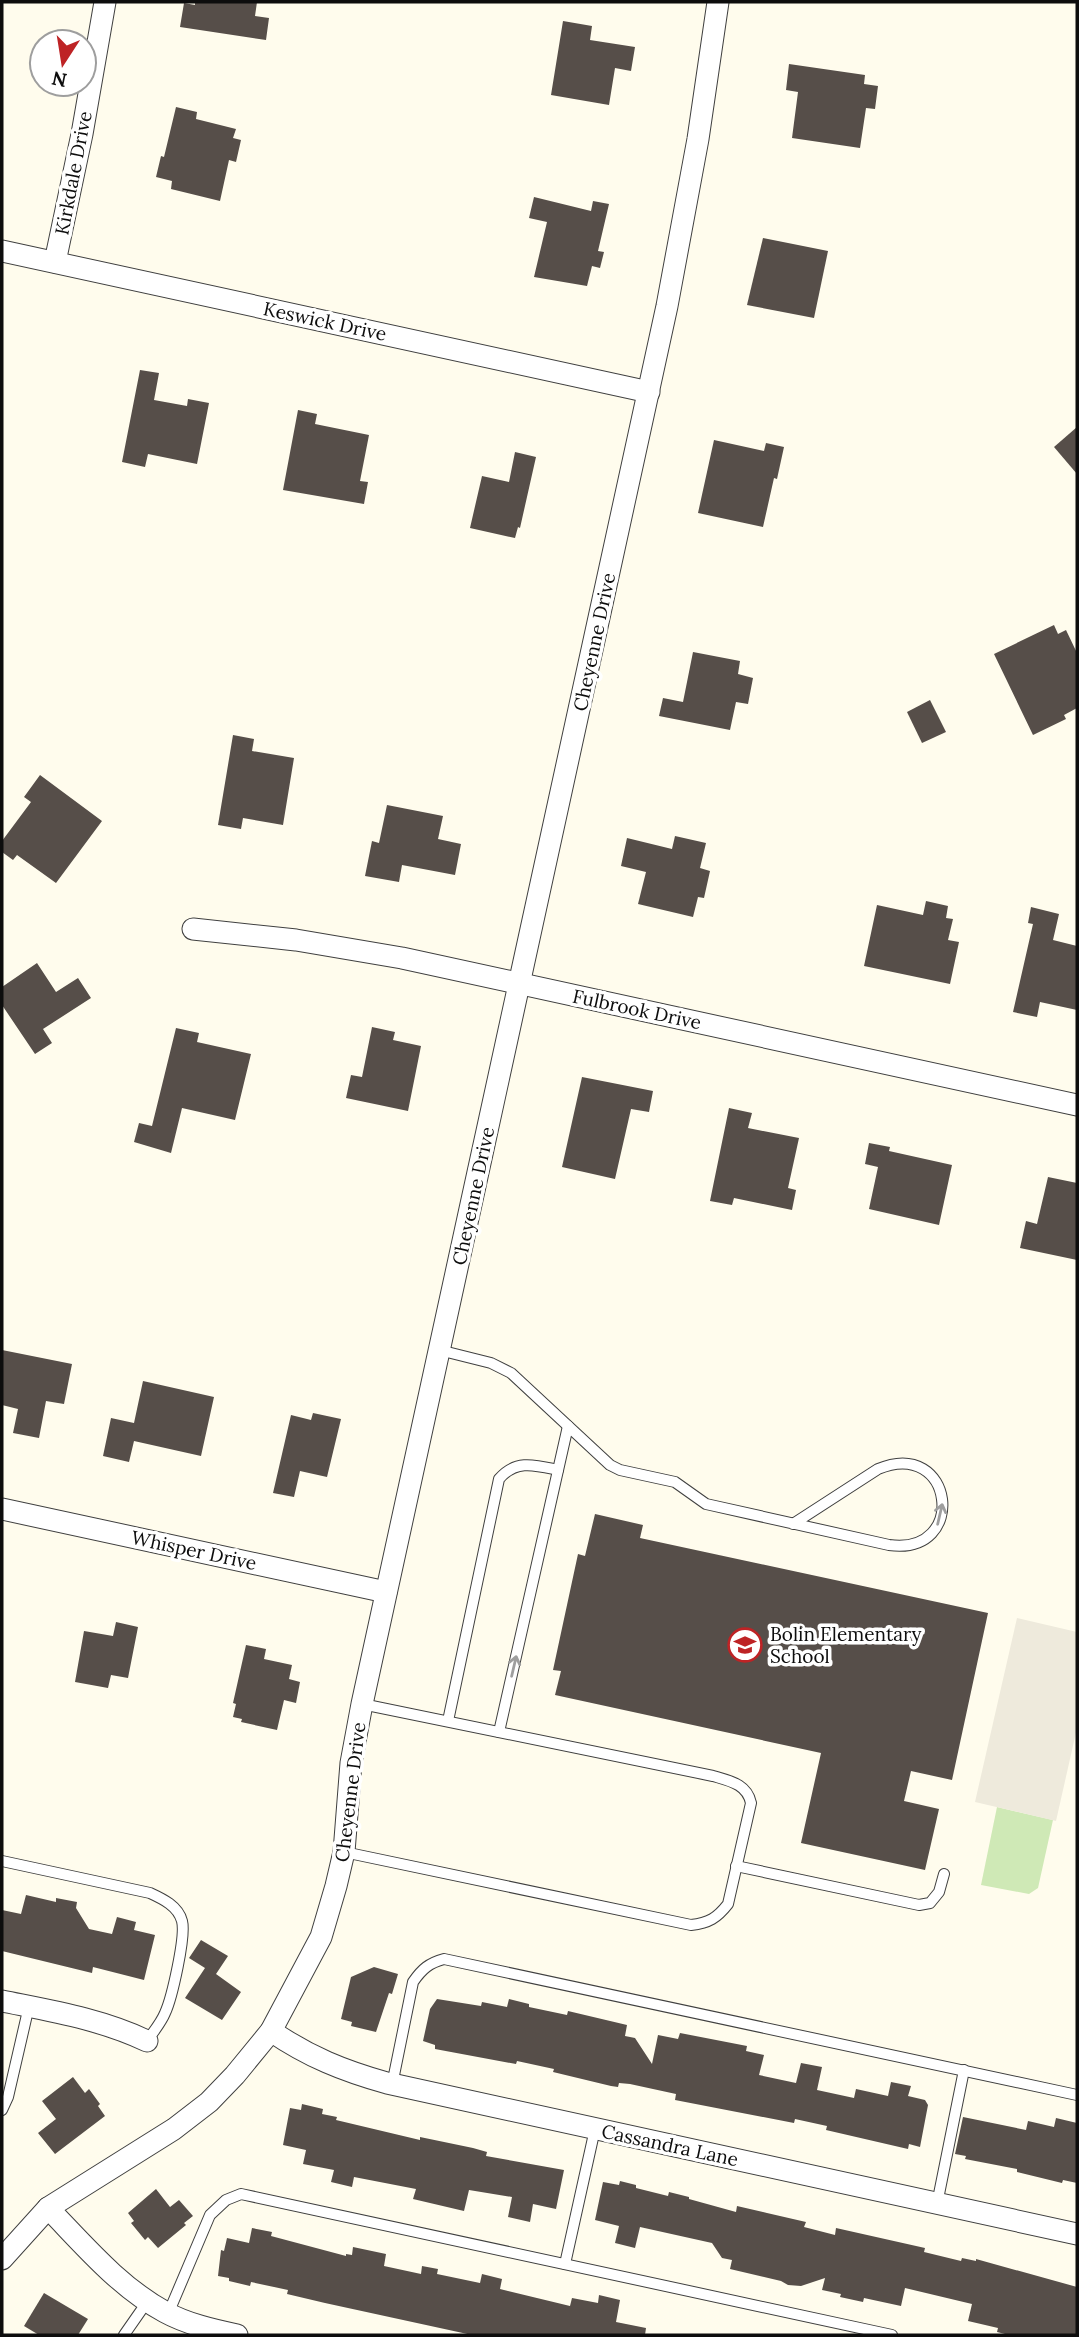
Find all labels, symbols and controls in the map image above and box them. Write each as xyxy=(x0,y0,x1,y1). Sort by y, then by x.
north arrow xyxy=(28,28,98,98)
text: N xyxy=(49,66,69,93)
street label: Kirkdale Drive xyxy=(49,109,97,237)
street label: Keswick Drive xyxy=(261,296,389,346)
street label: Cheyenne Drive xyxy=(568,571,620,713)
street label: Fulbrook Drive xyxy=(571,984,703,1034)
street label: Cheyenne Drive xyxy=(447,1125,499,1267)
one-way arrow xyxy=(934,1503,948,1526)
street label: Whisper Drive xyxy=(129,1525,259,1575)
place label: Bolin Elementary School xyxy=(770,1622,922,1668)
school or university icon: Bolin Elementary School xyxy=(726,1626,764,1664)
one-way arrow xyxy=(508,1655,522,1678)
street label: Cheyenne Drive xyxy=(330,1721,370,1863)
street label: Cassandra Lane xyxy=(599,2119,741,2171)

